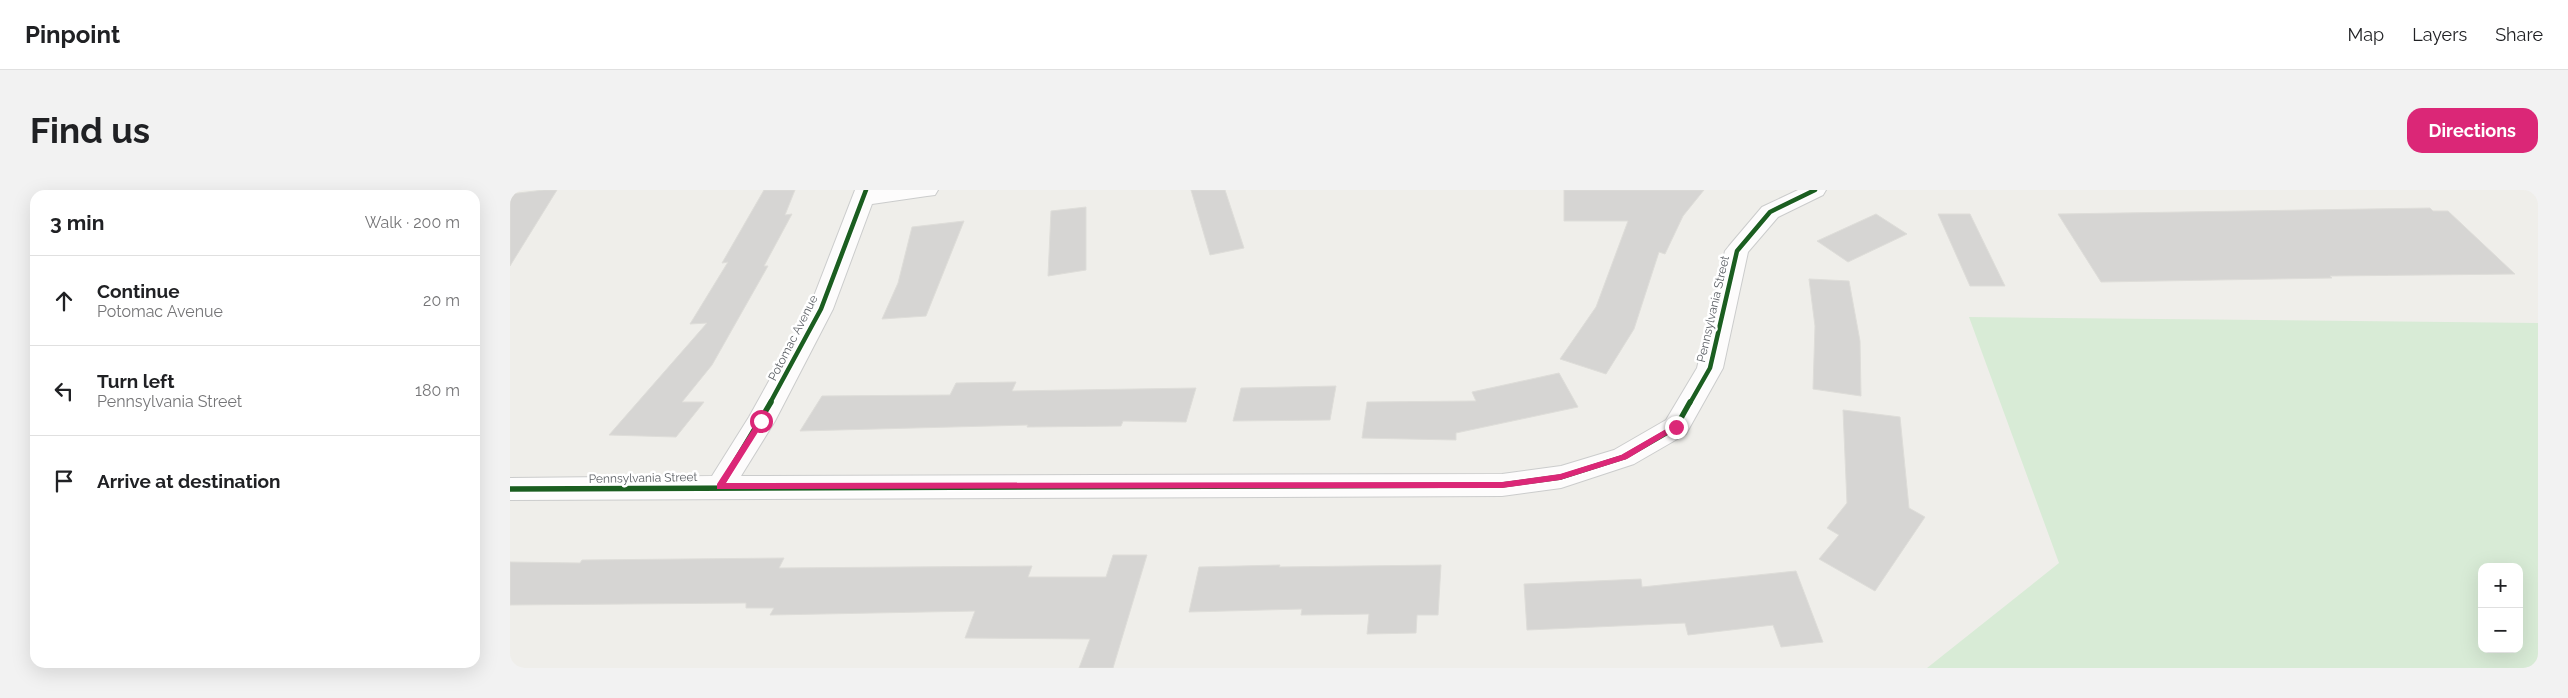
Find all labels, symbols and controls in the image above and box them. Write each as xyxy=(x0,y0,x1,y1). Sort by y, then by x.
text: Pinpoint xyxy=(25,20,120,49)
text: Map xyxy=(2348,24,2384,45)
text: Layers xyxy=(2412,24,2467,45)
text: Share xyxy=(2495,24,2543,45)
button: Directions xyxy=(2407,108,2538,153)
text: Find us xyxy=(30,110,150,151)
text: 3 min xyxy=(50,210,104,235)
text: Walk · 200 m xyxy=(365,213,460,232)
street label: Pennsylvania Street xyxy=(1694,254,1732,364)
text: Continue xyxy=(97,280,180,302)
icon: ahead xyxy=(50,287,78,315)
text: 20 m xyxy=(423,291,460,310)
street label: Potomac Avenue xyxy=(765,293,821,383)
text: Potomac Avenue xyxy=(97,302,223,321)
text: Turn left xyxy=(97,370,174,392)
icon: left xyxy=(50,377,78,405)
text: 180 m xyxy=(415,381,460,400)
text: Pennsylvania Street xyxy=(97,392,242,411)
route start xyxy=(750,410,773,433)
route end xyxy=(1665,416,1688,439)
icon: arrive xyxy=(50,467,78,495)
text: Arrive at destination xyxy=(97,470,281,492)
street label: Pennsylvania Street xyxy=(588,470,698,486)
map controls xyxy=(2478,563,2523,653)
button: + xyxy=(2478,563,2523,608)
button: − xyxy=(2478,608,2523,653)

